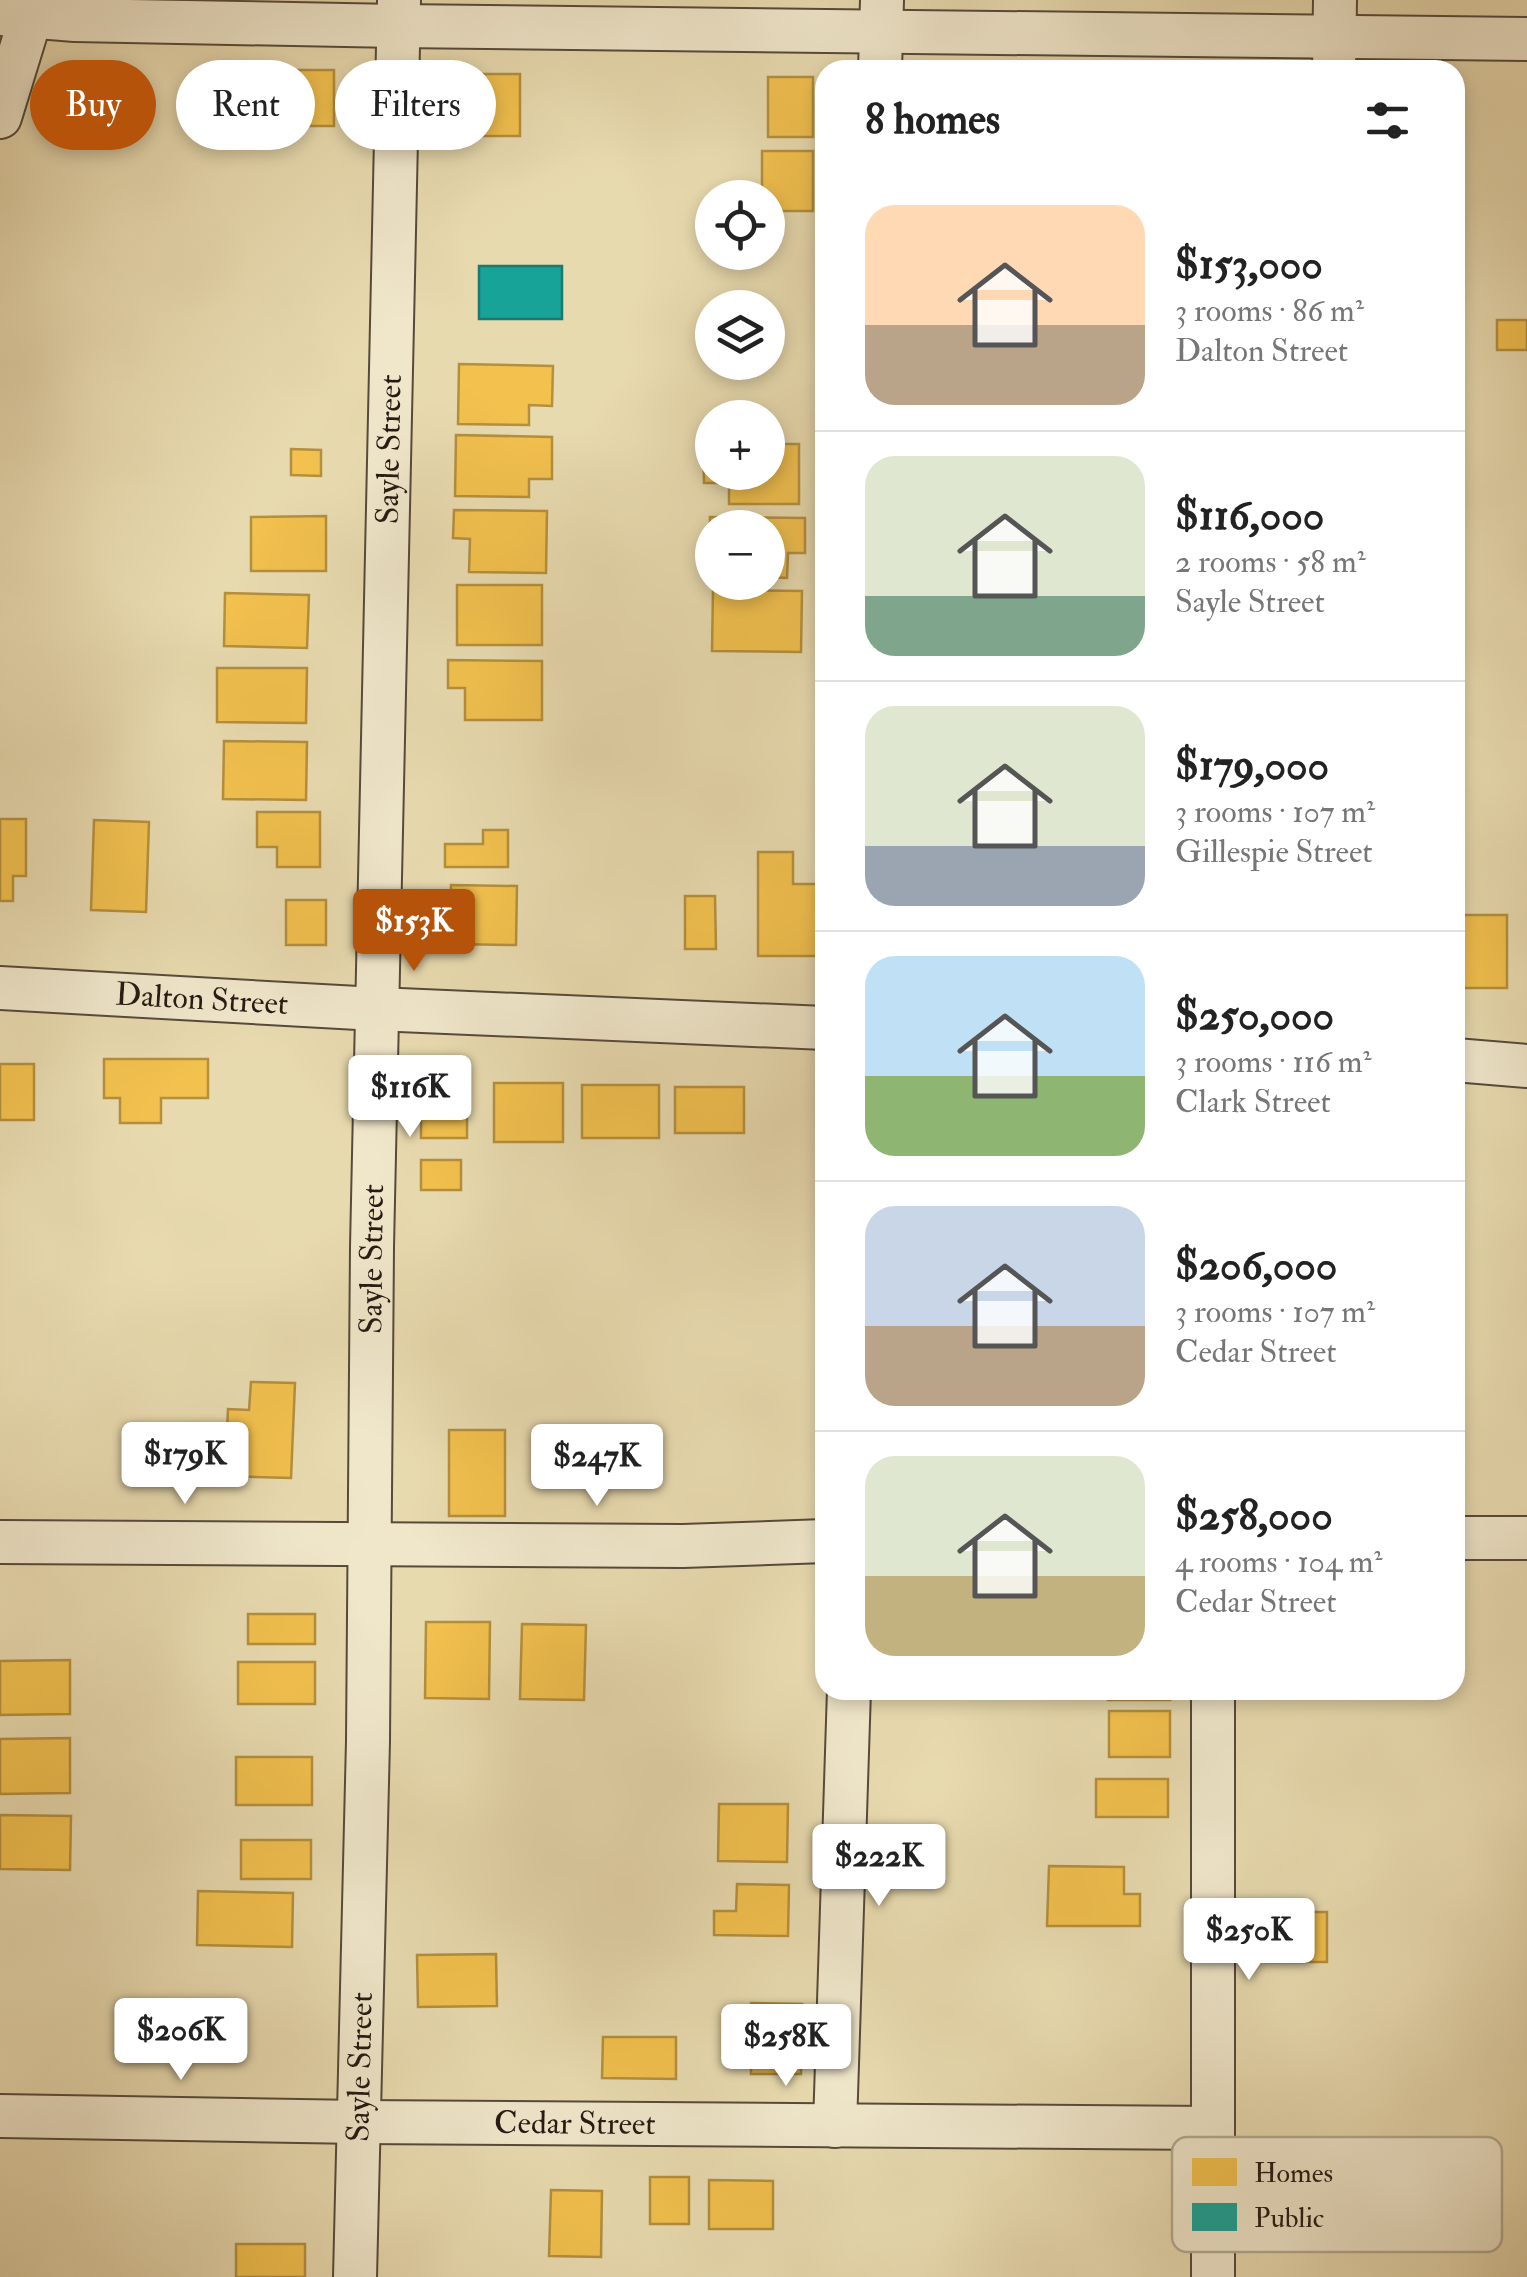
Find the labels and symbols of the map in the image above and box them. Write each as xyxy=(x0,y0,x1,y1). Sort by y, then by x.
street label: Sayle Street xyxy=(368,374,411,525)
pin: $153K xyxy=(344,889,484,974)
street label: Dalton Street xyxy=(114,974,289,1024)
pin: $116K xyxy=(340,1055,480,1140)
street label: Sayle Street xyxy=(351,1184,393,1334)
pin: $179K xyxy=(115,1422,255,1507)
pin: $247K xyxy=(527,1424,667,1509)
pin: $222K xyxy=(809,1824,949,1909)
pin: $250K xyxy=(1179,1898,1319,1983)
street label: Sayle Street xyxy=(338,1992,382,2142)
pin: $206K xyxy=(111,1998,251,2083)
pin: $258K xyxy=(716,2004,856,2089)
street label: Cedar Street xyxy=(494,2103,656,2144)
legend xyxy=(1172,2137,1502,2252)
text: Homes xyxy=(1254,2156,1333,2191)
text: Public xyxy=(1254,2201,1324,2236)

